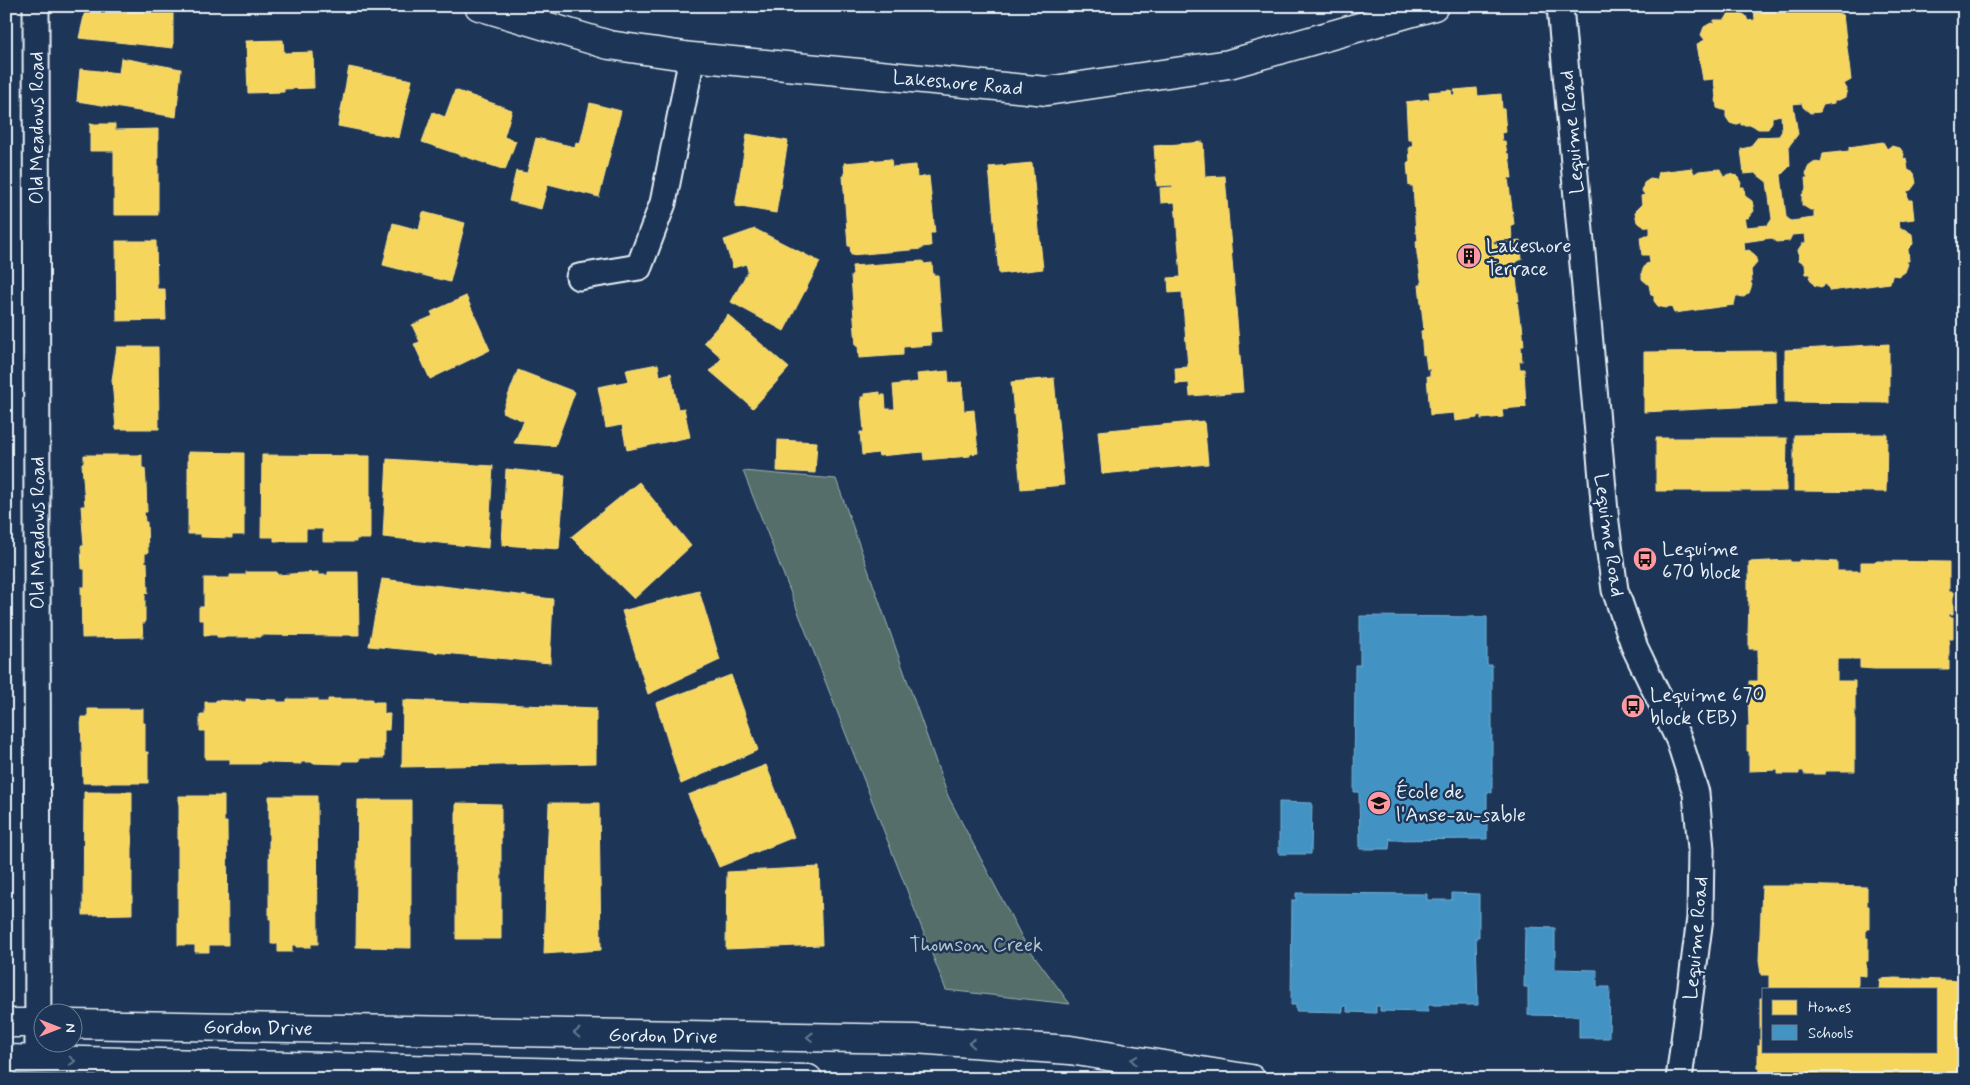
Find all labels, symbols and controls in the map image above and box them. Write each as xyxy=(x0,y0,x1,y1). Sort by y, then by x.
street label: Old Meadows Road xyxy=(24,51,51,205)
street label: Lakeshore Road xyxy=(892,64,1024,103)
street label: Lequime Road xyxy=(1554,69,1591,195)
place label: Lakeshore Terrace xyxy=(1486,233,1572,283)
building icon: Lakeshore Terrace xyxy=(1456,243,1482,269)
street label: Old Meadows Road xyxy=(25,456,52,610)
street label: Lequime Road xyxy=(1587,472,1631,598)
place label: Lequime 670 block xyxy=(1662,536,1741,586)
bus stop icon: Lequime 670 block xyxy=(1632,546,1658,572)
place label: Lequime 670 block (EB) xyxy=(1650,682,1764,732)
bus stop icon: Lequime 670 block (EB) xyxy=(1620,693,1646,719)
place label: École de l'Anse-au-sable xyxy=(1396,779,1526,829)
school or university icon: École de l'Anse-au-sable xyxy=(1366,790,1392,816)
street label: Lequime Road xyxy=(1678,875,1715,1001)
park label: Thomson Creek xyxy=(909,932,1043,959)
legend xyxy=(1762,988,1938,1052)
text: Homes xyxy=(1808,998,1851,1018)
north arrow xyxy=(32,1002,82,1052)
street label: Gordon Drive xyxy=(203,1014,313,1043)
street label: Gordon Drive xyxy=(608,1022,718,1051)
text: N xyxy=(61,1023,79,1033)
text: Schools xyxy=(1808,1024,1854,1044)
one-way arrow xyxy=(573,1028,581,1038)
one-way arrow xyxy=(806,1032,814,1042)
one-way arrow xyxy=(968,1038,976,1049)
one-way arrow xyxy=(69,1055,77,1066)
one-way arrow xyxy=(1129,1056,1138,1066)

